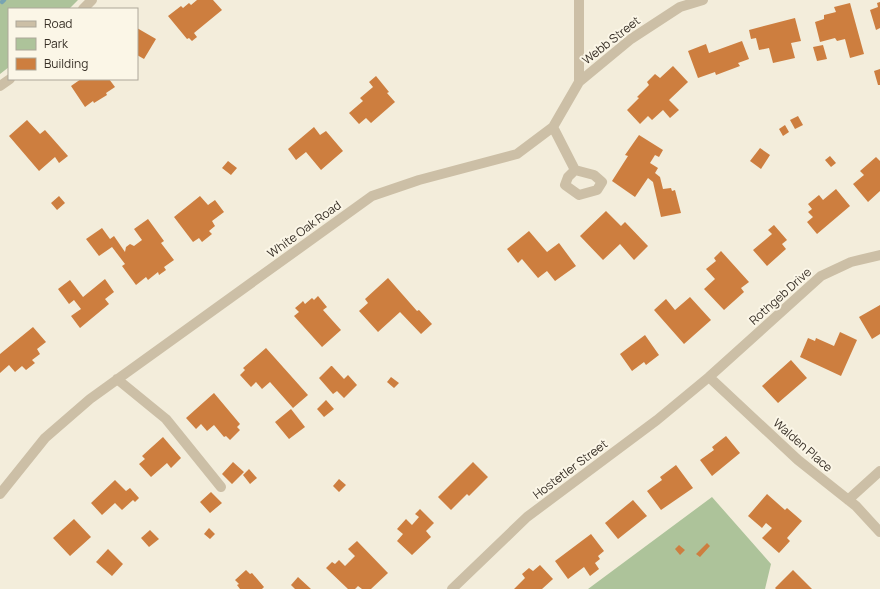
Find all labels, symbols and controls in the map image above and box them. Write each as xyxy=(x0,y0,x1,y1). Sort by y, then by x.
legend xyxy=(8,8,138,80)
street label: Webb Street xyxy=(578,12,644,68)
text: Road xyxy=(44,15,72,32)
text: Park xyxy=(44,35,69,52)
text: Building xyxy=(44,55,88,72)
street label: White Oak Road xyxy=(264,196,344,262)
street label: Rothgeb Drive xyxy=(745,263,815,329)
street label: Walden Place xyxy=(770,414,836,476)
street label: Hostetler Street xyxy=(529,435,611,503)

